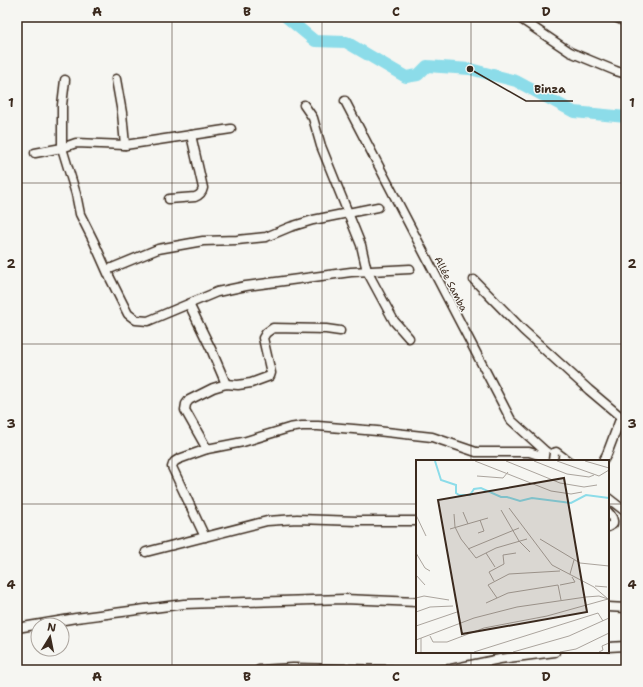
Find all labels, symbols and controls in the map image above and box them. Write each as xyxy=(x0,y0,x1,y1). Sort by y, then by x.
text: A xyxy=(92,3,102,20)
text: B xyxy=(243,3,251,20)
text: C xyxy=(392,3,400,20)
text: D xyxy=(541,3,551,20)
callout: Binza xyxy=(526,78,573,101)
text: Binza xyxy=(534,82,566,97)
text: 1 xyxy=(8,94,14,111)
text: 1 xyxy=(629,94,635,111)
street label: Allée Samba xyxy=(432,254,471,314)
text: 2 xyxy=(6,255,16,272)
text: 2 xyxy=(627,255,637,272)
text: 3 xyxy=(6,415,16,432)
text: 3 xyxy=(627,415,637,432)
inset map xyxy=(416,460,609,653)
text: 4 xyxy=(6,576,16,593)
text: 4 xyxy=(627,576,637,593)
north arrow xyxy=(30,617,70,657)
text: N xyxy=(46,620,58,636)
text: A xyxy=(92,668,102,685)
text: B xyxy=(243,668,251,685)
text: C xyxy=(392,668,400,685)
text: D xyxy=(541,668,551,685)

